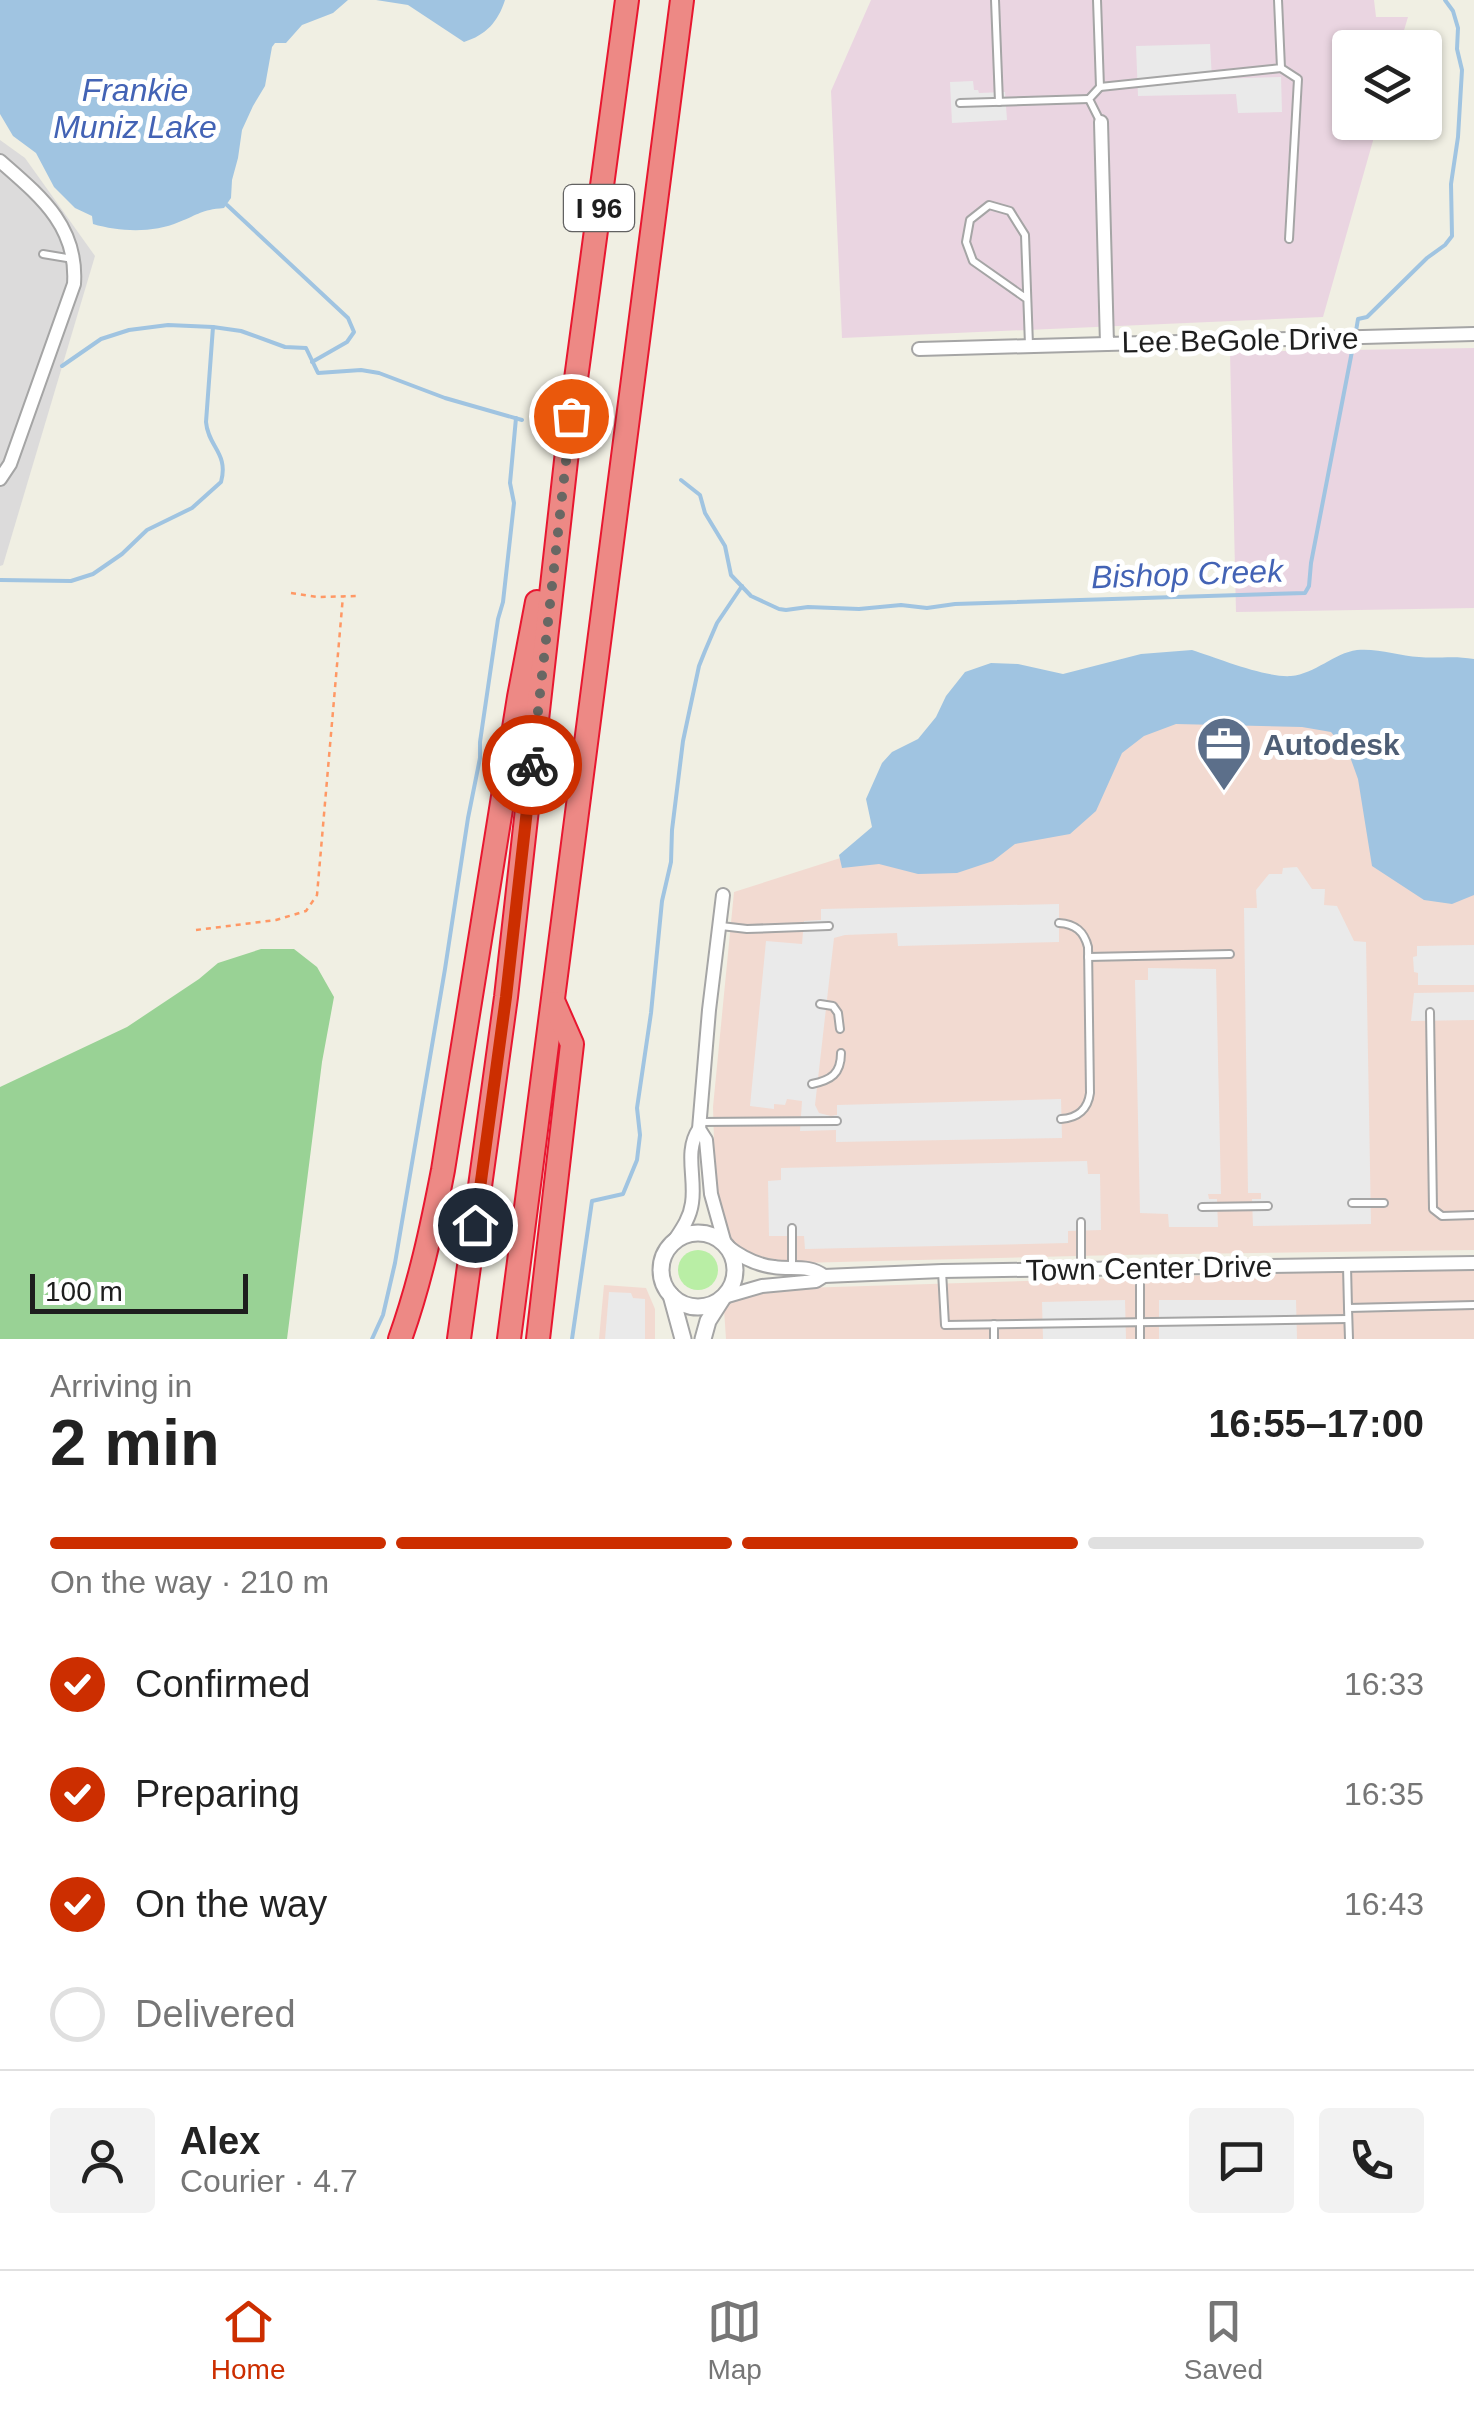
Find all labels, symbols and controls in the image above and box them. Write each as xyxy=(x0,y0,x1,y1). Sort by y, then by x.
map controls xyxy=(1332,30,1442,140)
button: layers xyxy=(1332,30,1442,140)
water label: Frankie Muniz Lake xyxy=(53,72,217,145)
road number: I 96 xyxy=(564,185,634,231)
street label: Lee BeGole Drive xyxy=(1121,321,1359,359)
pin xyxy=(529,374,614,459)
icon: bag xyxy=(544,389,599,444)
water label: Bishop Creek xyxy=(1090,553,1286,595)
office icon: Autodesk xyxy=(1194,714,1254,793)
courier xyxy=(482,715,582,815)
place label: Autodesk xyxy=(1263,728,1400,761)
icon: bike xyxy=(505,738,560,793)
pin xyxy=(433,1183,518,1268)
icon: home xyxy=(448,1198,503,1253)
street label: Town Center Drive xyxy=(1025,1249,1273,1287)
scale bar xyxy=(30,1269,248,1314)
text: 100 m xyxy=(45,1276,123,1307)
text: Arriving in xyxy=(50,1368,192,1404)
text: 16:55–17:00 xyxy=(1208,1403,1424,1445)
text: 2 min xyxy=(50,1406,220,1479)
text: On the way · 210 m xyxy=(50,1564,329,1600)
icon: check xyxy=(50,1657,105,1712)
text: Confirmed xyxy=(135,1663,310,1705)
text: 16:33 xyxy=(1344,1666,1424,1702)
icon: check xyxy=(50,1767,105,1822)
text: Preparing xyxy=(135,1773,300,1815)
text: 16:35 xyxy=(1344,1776,1424,1812)
icon: check xyxy=(50,1877,105,1932)
text: On the way xyxy=(135,1883,327,1925)
text: 16:43 xyxy=(1344,1886,1424,1922)
text: Delivered xyxy=(135,1993,296,2035)
button: person xyxy=(50,2108,155,2213)
button: chat xyxy=(1189,2108,1294,2213)
button: phone xyxy=(1319,2108,1424,2213)
text: Alex xyxy=(180,2120,260,2162)
text: Courier · 4.7 xyxy=(180,2163,358,2199)
tab: Home xyxy=(211,2294,286,2386)
tab: Map xyxy=(707,2294,762,2386)
tab: Saved xyxy=(1184,2294,1263,2386)

